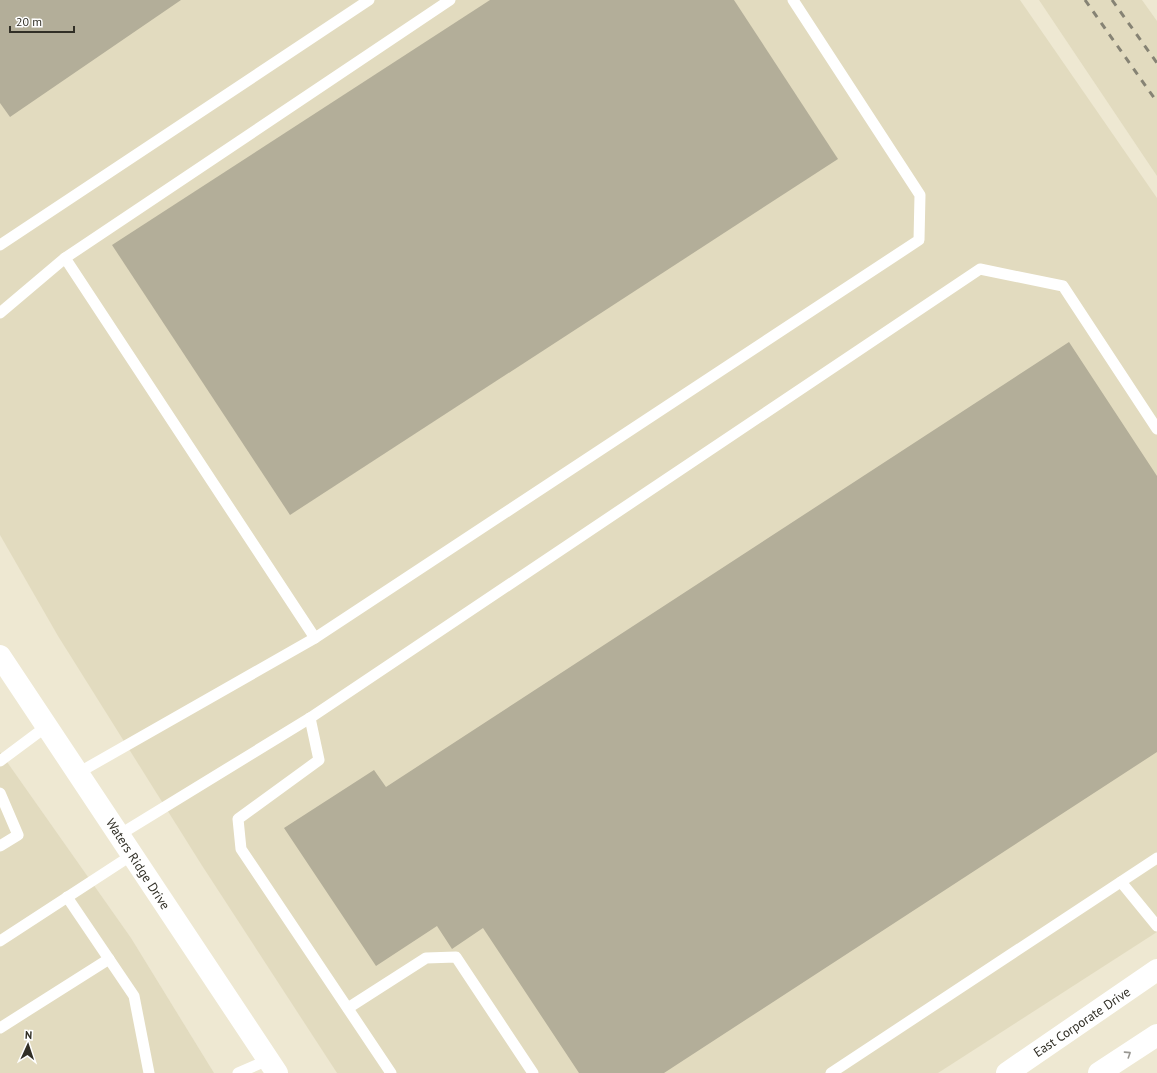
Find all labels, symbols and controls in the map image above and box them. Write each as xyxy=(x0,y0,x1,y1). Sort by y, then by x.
scale bar xyxy=(10,8,74,34)
text: 20 m xyxy=(16,14,42,29)
street label: Waters Ridge Drive xyxy=(102,815,174,913)
street label: East Corporate Drive xyxy=(1030,983,1134,1061)
north arrow xyxy=(8,1025,48,1065)
text: N xyxy=(25,1028,33,1042)
one-way arrow xyxy=(1124,1051,1131,1059)

